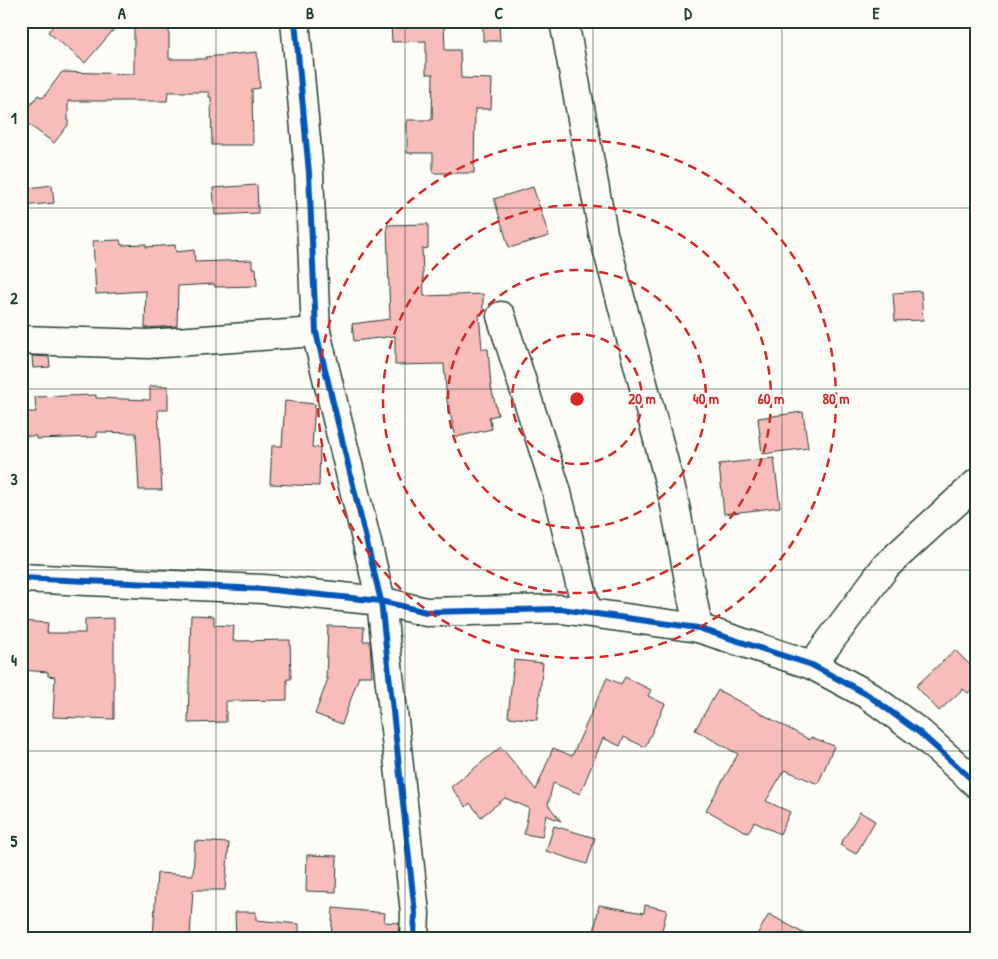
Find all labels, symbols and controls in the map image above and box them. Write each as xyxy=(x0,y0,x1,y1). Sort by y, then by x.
text: A xyxy=(118,2,126,24)
text: B xyxy=(306,2,314,24)
text: C xyxy=(495,2,504,24)
text: D xyxy=(684,2,692,24)
text: E xyxy=(872,2,880,24)
text: 1 xyxy=(11,107,17,129)
text: 2 xyxy=(10,287,18,309)
text: 20 m xyxy=(628,388,656,409)
text: 40 m xyxy=(693,388,719,409)
text: 60 m xyxy=(758,388,784,409)
text: 80 m xyxy=(823,388,849,409)
centre of rings xyxy=(568,390,586,408)
text: 3 xyxy=(10,468,18,490)
text: 4 xyxy=(11,649,17,671)
text: 5 xyxy=(11,830,18,852)

